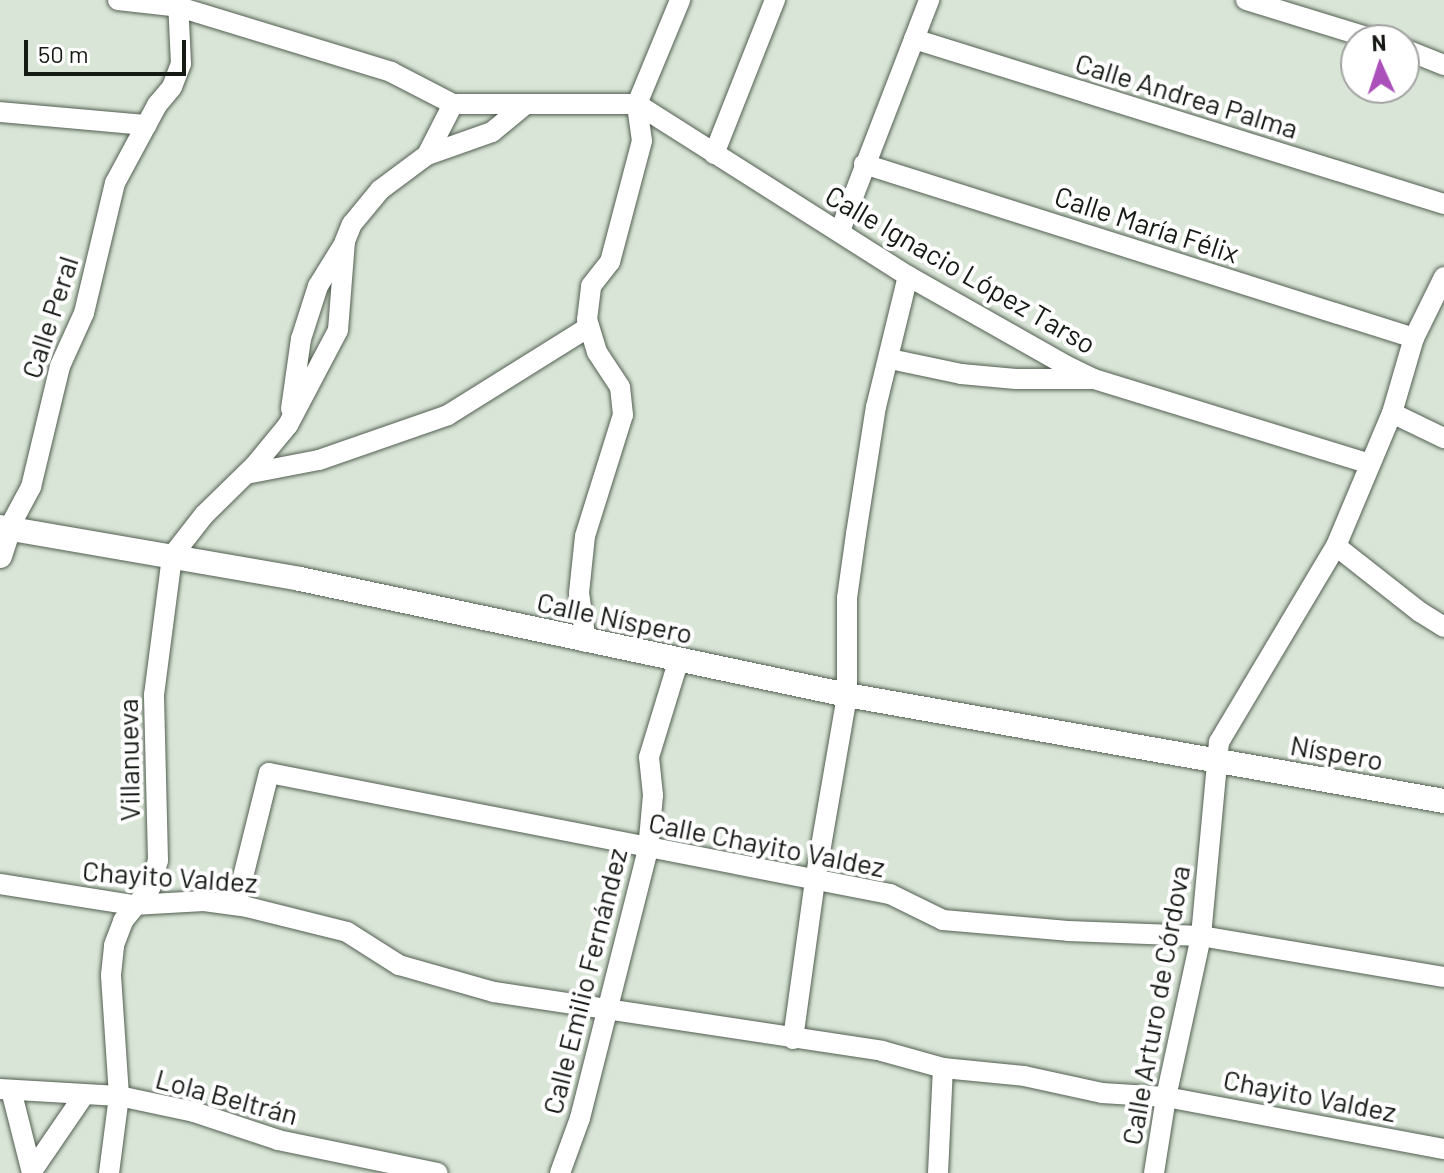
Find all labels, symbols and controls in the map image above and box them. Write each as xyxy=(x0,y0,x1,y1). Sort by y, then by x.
scale bar xyxy=(28,24,190,74)
north arrow xyxy=(1340,24,1420,104)
text: N xyxy=(1371,29,1387,55)
text: 50 m xyxy=(38,39,89,68)
street label: Calle Andrea Palma xyxy=(1072,45,1302,145)
street label: Calle Ignacio López Tarso xyxy=(820,178,1102,360)
street label: Calle María Félix xyxy=(1051,178,1243,270)
street label: Calle Peral xyxy=(13,252,85,382)
street label: Calle Níspero xyxy=(534,584,696,650)
street label: Villanueva xyxy=(110,698,146,822)
street label: Níspero xyxy=(1288,727,1386,777)
street label: Calle Chayito Valdez xyxy=(646,805,888,883)
street label: Calle Emilio Fernández xyxy=(535,844,633,1118)
street label: Chayito Valdez xyxy=(81,853,259,899)
street label: Calle Arturo de Córdova xyxy=(1114,863,1196,1147)
street label: Lola Beltrán xyxy=(152,1061,302,1131)
street label: Chayito Valdez xyxy=(1221,1062,1399,1128)

